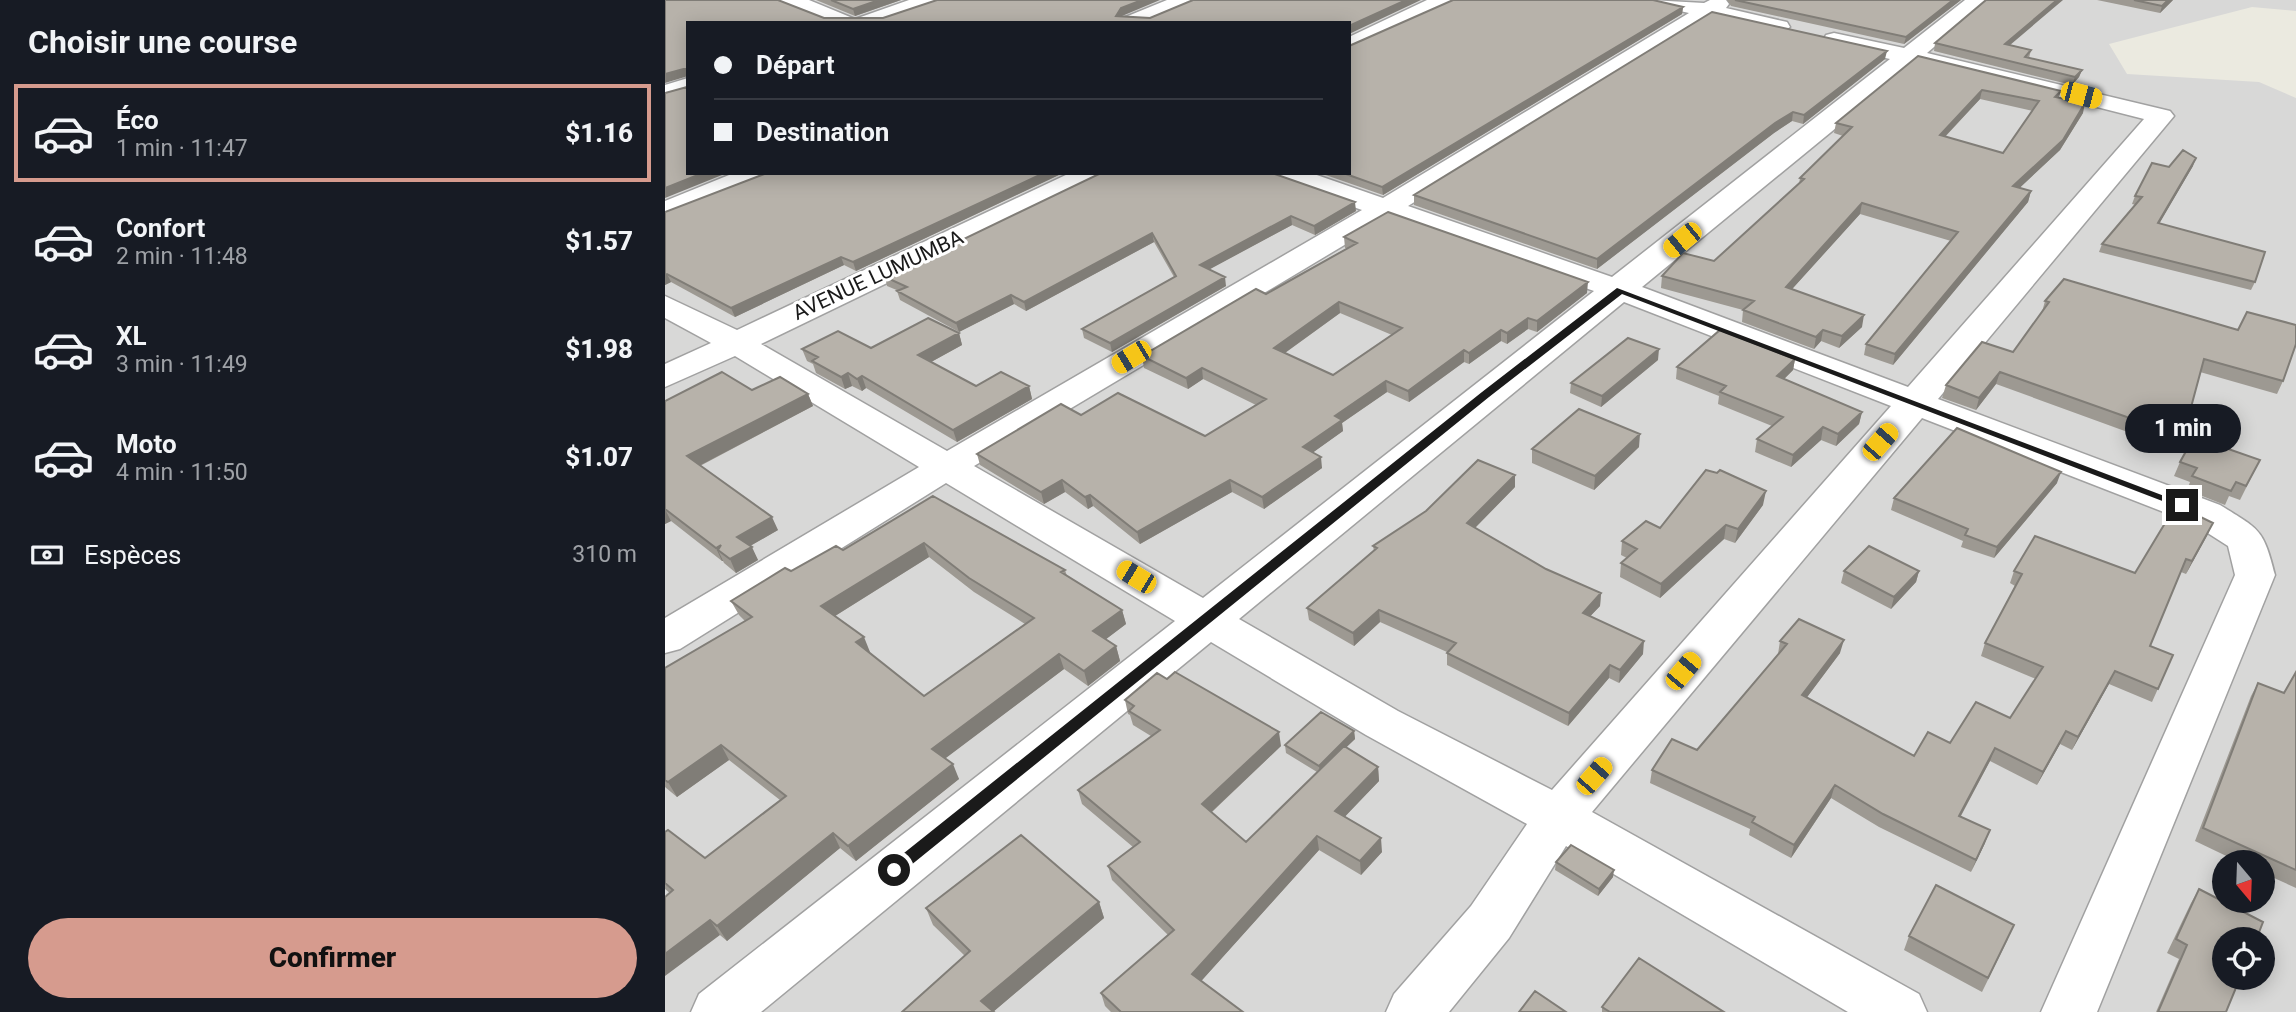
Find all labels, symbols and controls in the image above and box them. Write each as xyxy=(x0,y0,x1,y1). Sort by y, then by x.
text: Choisir une course xyxy=(28,23,297,61)
text: Départ xyxy=(756,50,834,80)
car xyxy=(2058,79,2105,111)
icon: car xyxy=(32,102,95,165)
text: Éco xyxy=(116,105,159,135)
text: Destination xyxy=(756,117,889,147)
text: $1.16 xyxy=(565,118,633,148)
text: 1 min · 11:47 xyxy=(116,135,248,162)
icon: car xyxy=(32,210,95,273)
text: Confort xyxy=(116,213,205,243)
car xyxy=(1660,219,1705,261)
street label: AVENUE LUMUMBA xyxy=(789,225,967,325)
text: $1.57 xyxy=(565,226,633,256)
text: 2 min · 11:48 xyxy=(116,243,248,270)
icon: car xyxy=(32,318,95,381)
text: XL xyxy=(116,321,147,351)
text: $1.98 xyxy=(565,334,633,364)
car xyxy=(1108,337,1155,377)
text: 3 min · 11:49 xyxy=(116,351,248,378)
callout: 1 min xyxy=(2124,404,2240,452)
text: 1 min xyxy=(2154,415,2212,442)
car xyxy=(1859,419,1902,465)
icon: car xyxy=(32,426,95,489)
text: Moto xyxy=(116,429,177,459)
text: $1.07 xyxy=(565,442,633,472)
text: 4 min · 11:50 xyxy=(116,459,248,486)
route end xyxy=(2166,489,2198,521)
icon: cash xyxy=(28,536,66,574)
text: Espèces xyxy=(84,540,181,570)
text: 310 m xyxy=(572,541,637,568)
car xyxy=(1113,557,1160,597)
car xyxy=(1662,648,1705,694)
car xyxy=(1573,753,1616,799)
north arrow xyxy=(2212,850,2275,914)
map controls xyxy=(2212,850,2275,990)
route start xyxy=(878,854,910,886)
button: Confirmer xyxy=(28,918,637,998)
button: locate xyxy=(2212,927,2275,990)

